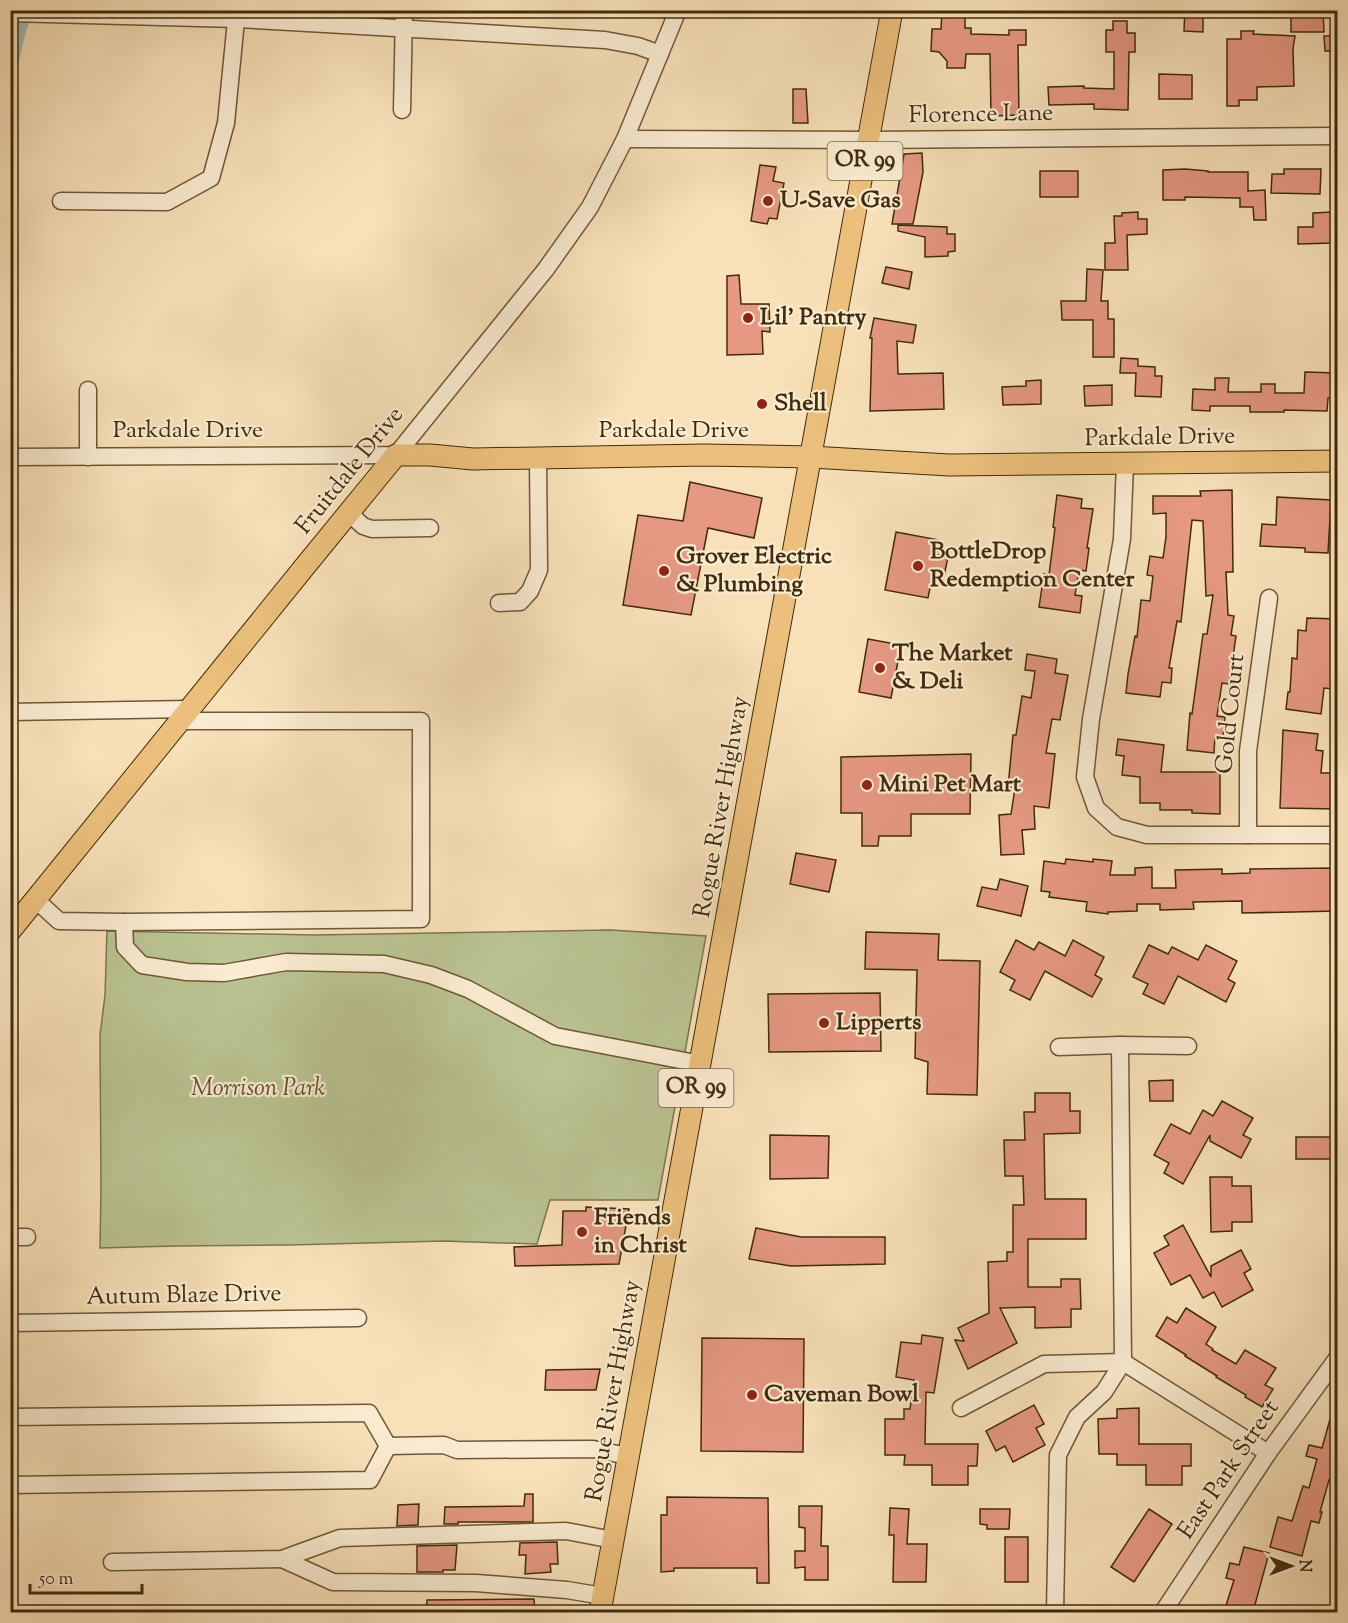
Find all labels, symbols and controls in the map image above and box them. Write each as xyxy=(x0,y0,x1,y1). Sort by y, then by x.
street label: Florence Lane xyxy=(908,97,1054,133)
road number: OR 99 xyxy=(828,142,902,180)
place label: U-Save Gas xyxy=(780,184,901,218)
marker: U-Save Gas xyxy=(761,194,775,208)
place label: Lil' Pantry xyxy=(760,301,867,335)
marker: Lil' Pantry xyxy=(741,311,755,325)
place label: Shell xyxy=(774,387,827,421)
marker: Shell xyxy=(755,397,769,411)
street label: Fruitdale Drive xyxy=(288,400,412,542)
street label: Parkdale Drive xyxy=(113,414,263,448)
street label: Parkdale Drive xyxy=(599,414,749,448)
street label: Parkdale Drive xyxy=(1084,420,1236,456)
place label: BottleDrop Redemption Center xyxy=(930,535,1136,597)
place label: Grover Electric & Plumbing xyxy=(676,540,832,602)
marker: BottleDrop Redemption Center xyxy=(911,559,925,573)
marker: Grover Electric & Plumbing xyxy=(657,564,671,578)
place label: The Market & Deli xyxy=(892,637,1013,699)
street label: Gold Court xyxy=(1208,652,1254,776)
marker: The Market & Deli xyxy=(873,661,887,675)
street label: Rogue River Highway xyxy=(686,693,758,920)
place label: Mini Pet Mart xyxy=(879,768,1022,802)
marker: Mini Pet Mart xyxy=(860,778,874,792)
place label: Lipperts xyxy=(836,1006,921,1040)
marker: Lipperts xyxy=(817,1016,831,1030)
road number: OR 99 xyxy=(658,1069,734,1107)
park label: Morrison Park xyxy=(191,1072,325,1106)
place label: Friends in Christ xyxy=(594,1201,688,1263)
marker: Friends in Christ xyxy=(575,1225,589,1239)
street label: Autum Blaze Drive xyxy=(86,1277,282,1315)
street label: Rogue River Highway xyxy=(578,1277,650,1504)
place label: Caveman Bowl xyxy=(764,1378,919,1412)
marker: Caveman Bowl xyxy=(745,1388,759,1402)
street label: East Park Street xyxy=(1170,1394,1288,1546)
north arrow xyxy=(1261,1536,1321,1596)
scale bar xyxy=(30,1557,142,1595)
text: N xyxy=(1292,1560,1315,1573)
text: 50 m xyxy=(38,1567,74,1593)

